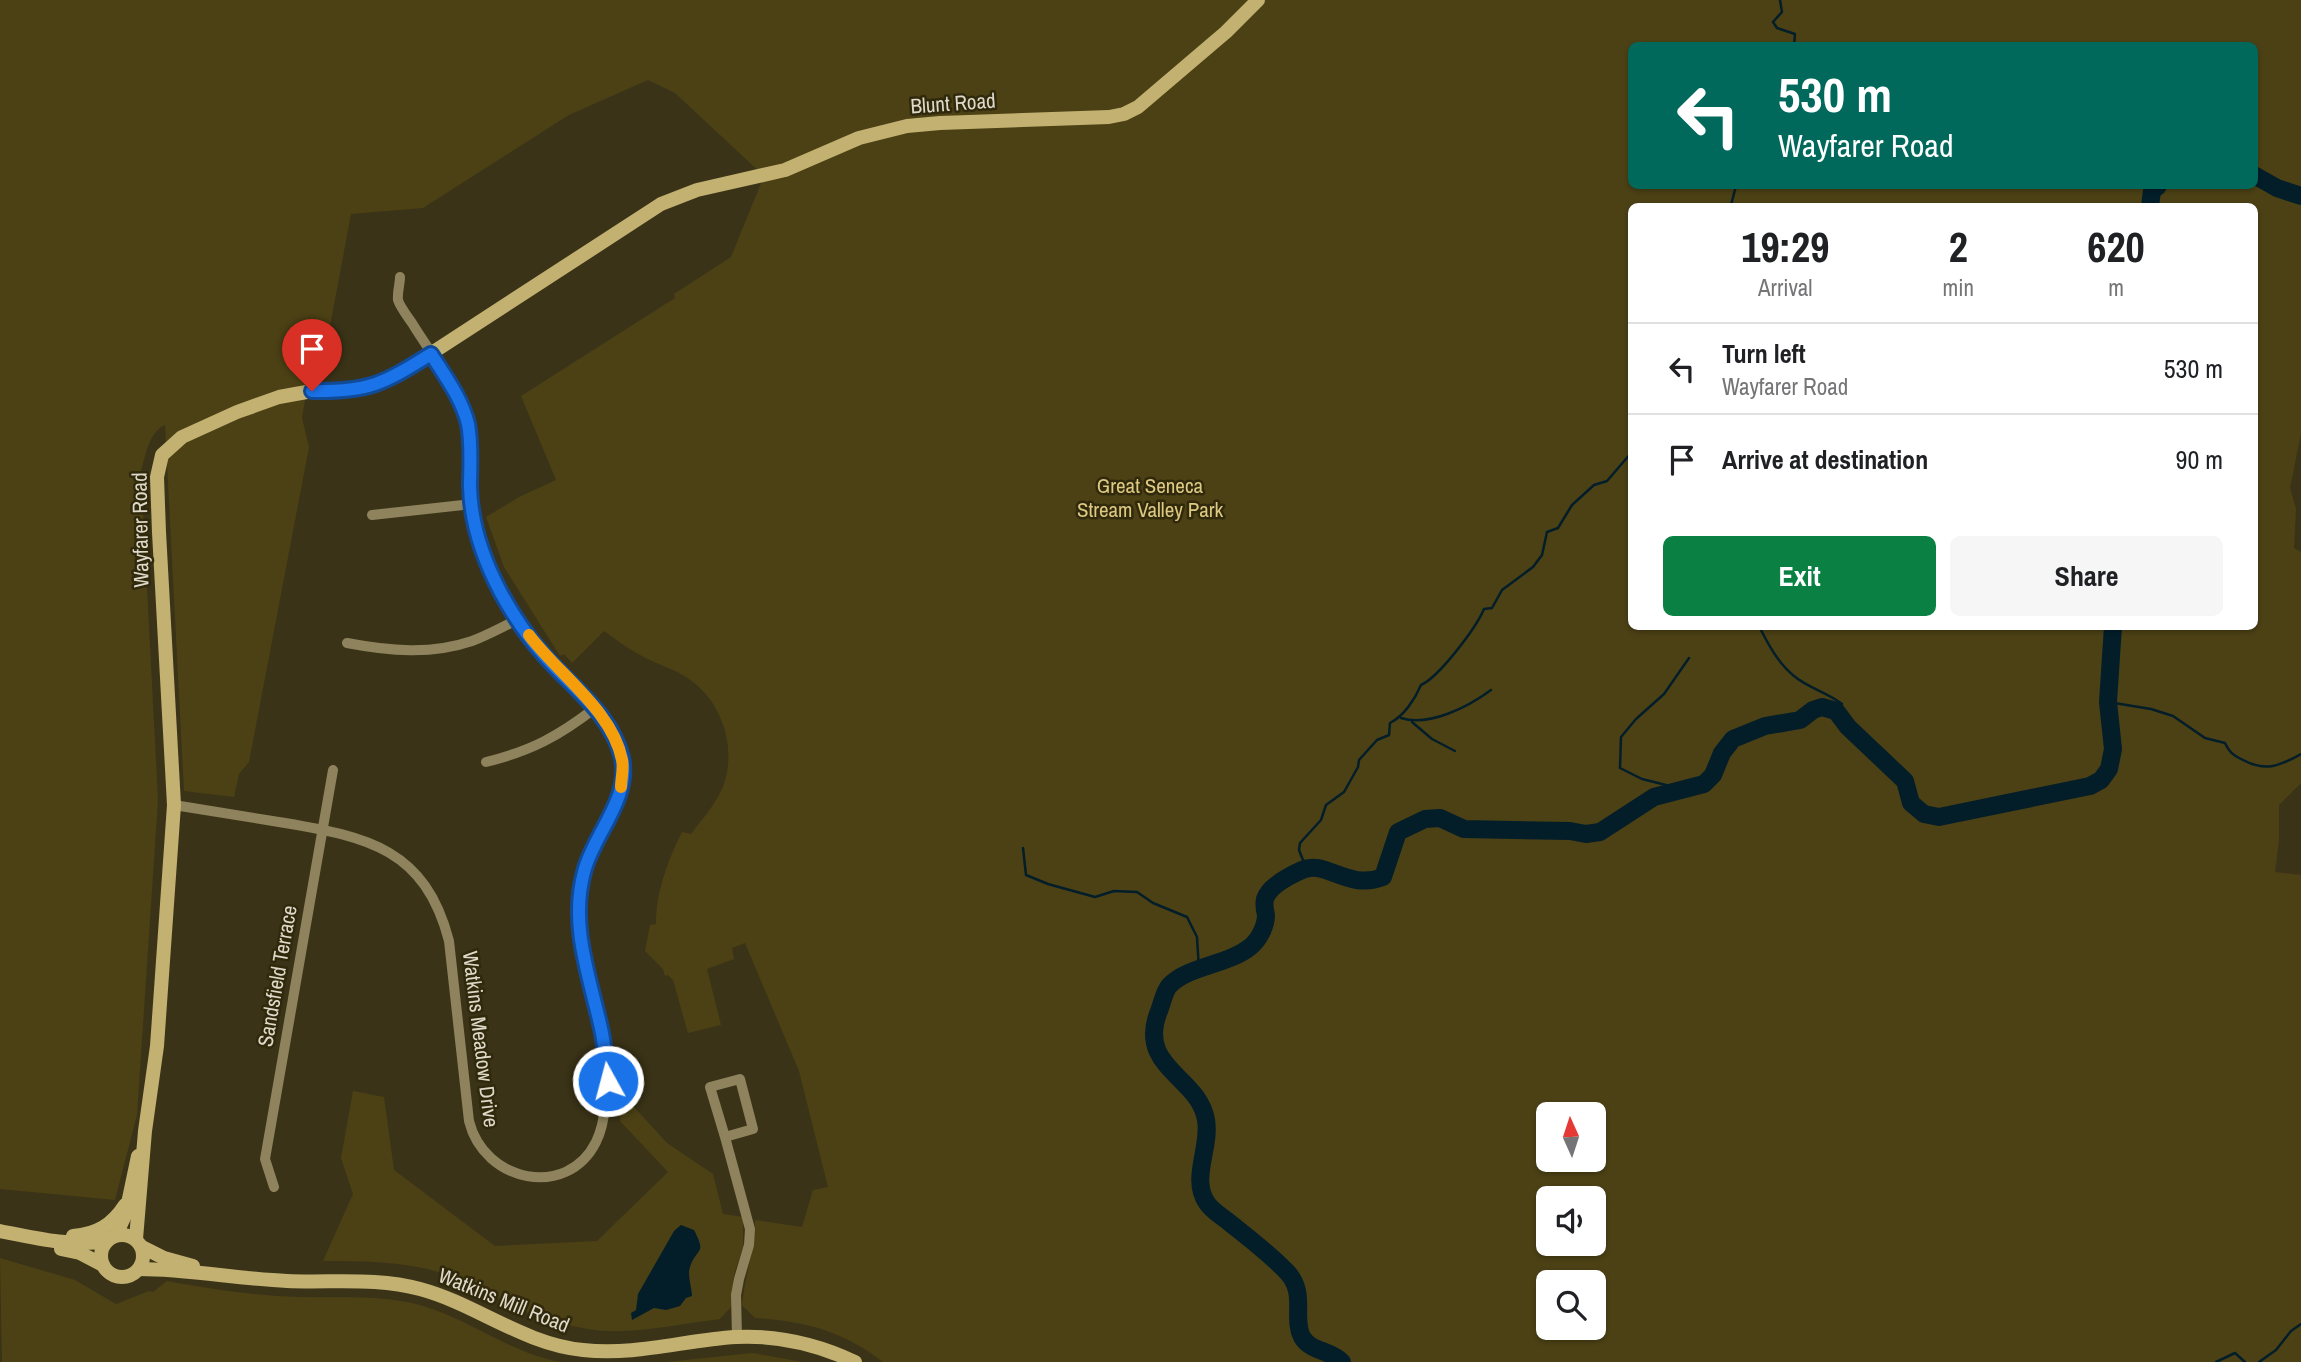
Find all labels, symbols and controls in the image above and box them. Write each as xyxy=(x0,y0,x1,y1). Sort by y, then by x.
text: 530 m xyxy=(1778,61,1892,127)
icon: left xyxy=(1663,70,1754,161)
street label: Blunt Road xyxy=(909,86,997,120)
text: Wayfarer Road xyxy=(1778,124,1954,167)
text: 19:29 xyxy=(1741,219,1829,275)
text: 2 xyxy=(1949,219,1968,275)
text: 620 xyxy=(2087,219,2145,275)
text: Arrival xyxy=(1758,272,1813,303)
text: min xyxy=(1943,272,1974,303)
text: m xyxy=(2108,272,2124,303)
pin xyxy=(282,319,342,391)
icon: arrive xyxy=(293,330,331,368)
text: Turn left xyxy=(1722,336,1806,371)
icon: left xyxy=(1663,350,1701,388)
text: 530 m xyxy=(2164,351,2223,386)
text: Wayfarer Road xyxy=(1722,371,1848,402)
icon: arrive xyxy=(1663,441,1701,479)
text: Arrive at destination xyxy=(1722,442,1928,477)
text: 90 m xyxy=(2176,442,2223,477)
park label: Great Seneca Stream Valley Park xyxy=(1077,471,1223,524)
street label: Wayfarer Road xyxy=(124,472,156,588)
button: Exit xyxy=(1663,536,1936,616)
button: Share xyxy=(1950,536,2223,616)
street label: Sandsfield Terrace xyxy=(250,903,304,1049)
street label: Watkins Meadow Drive xyxy=(456,949,506,1129)
position arrow xyxy=(571,1044,645,1118)
north arrow xyxy=(1536,1102,1606,1172)
map controls xyxy=(1536,1102,1606,1340)
button: sound xyxy=(1536,1186,1606,1256)
street label: Watkins Mill Road xyxy=(434,1261,574,1339)
button: search xyxy=(1536,1270,1606,1340)

